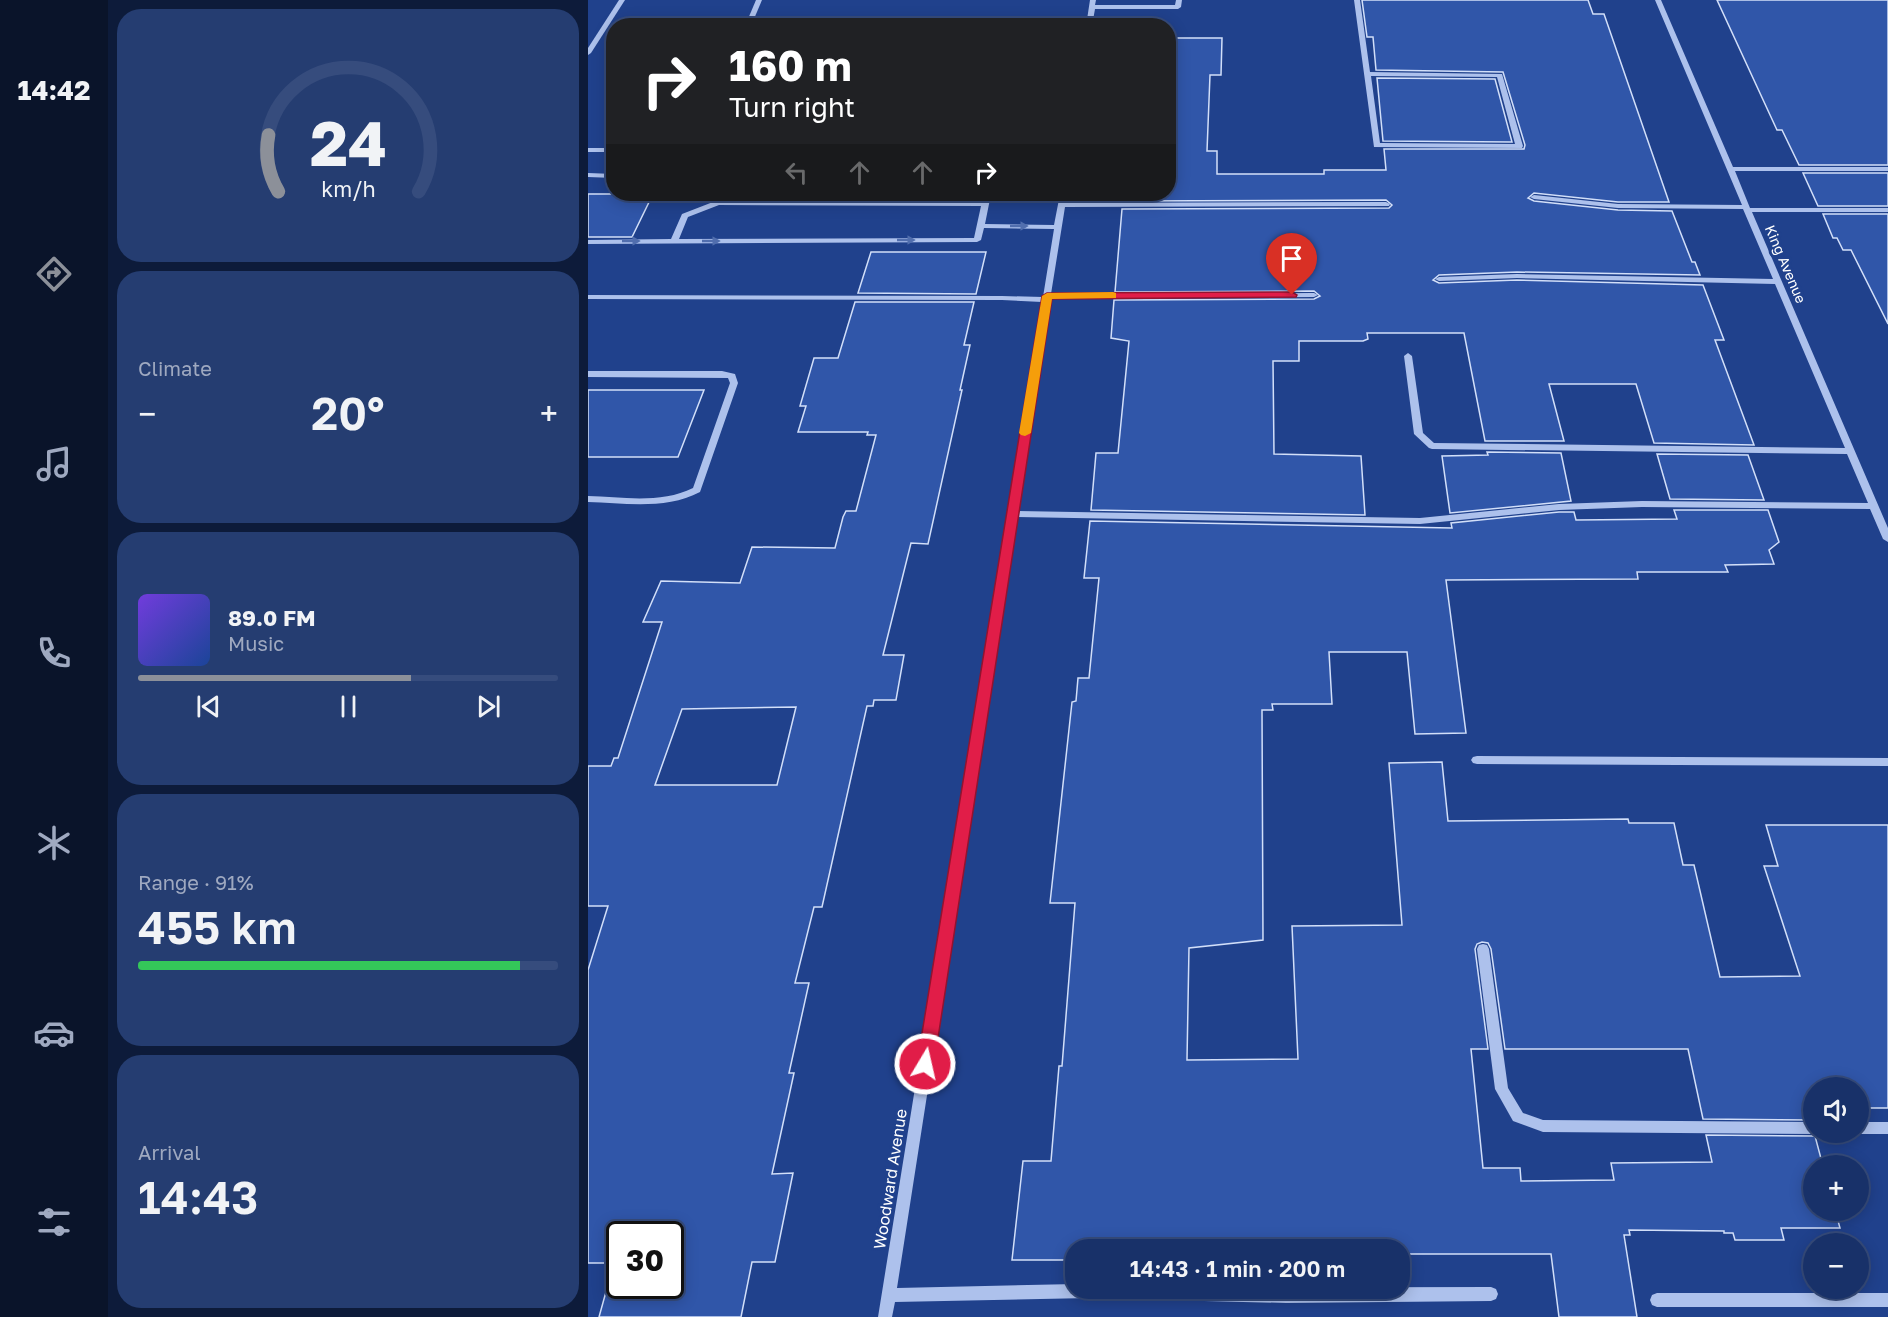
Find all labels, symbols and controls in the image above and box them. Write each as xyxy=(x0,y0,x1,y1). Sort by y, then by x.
text: 160 m xyxy=(729,40,852,90)
icon: right xyxy=(630,42,708,120)
text: 14:42 xyxy=(18,74,90,106)
text: Turn right xyxy=(729,91,855,123)
text: 24 xyxy=(309,105,387,180)
icon: left xyxy=(780,156,813,189)
icon: ahead xyxy=(843,156,876,189)
icon: ahead xyxy=(906,156,939,189)
icon: right xyxy=(969,156,1002,189)
text: km/h xyxy=(321,177,375,203)
one-way arrow xyxy=(1009,221,1028,231)
street label: King Avenue xyxy=(1762,222,1810,306)
pin xyxy=(1266,233,1317,295)
one-way arrow xyxy=(896,235,915,245)
one-way arrow xyxy=(621,236,640,246)
one-way arrow xyxy=(701,236,720,246)
icon: arrive xyxy=(1275,242,1308,275)
icon: directions xyxy=(33,253,75,295)
text: Climate xyxy=(138,356,212,380)
text: 20° xyxy=(311,386,385,440)
text: − xyxy=(138,394,156,433)
text: + xyxy=(540,394,558,433)
icon: music xyxy=(33,443,75,485)
text: 89.0 FM xyxy=(228,604,316,631)
text: Music xyxy=(228,631,284,655)
icon: phone xyxy=(33,632,75,674)
icon: previous xyxy=(192,690,225,723)
icon: pause xyxy=(332,690,365,723)
icon: next xyxy=(472,690,505,723)
icon: climate xyxy=(33,822,75,864)
text: Range · 91% xyxy=(138,870,254,894)
text: 455 km xyxy=(138,900,297,954)
icon: car xyxy=(33,1012,75,1054)
position arrow xyxy=(893,1032,957,1096)
map controls xyxy=(1803,1077,1869,1299)
button: sound xyxy=(1803,1077,1869,1143)
street label: Woodward Avenue xyxy=(869,1107,911,1251)
text: Arrival xyxy=(138,1140,201,1164)
button: + xyxy=(1803,1155,1869,1221)
text: 14:43 xyxy=(138,1170,258,1224)
icon: filters xyxy=(33,1201,75,1243)
speed limit sign: 30 xyxy=(606,1221,684,1299)
button: − xyxy=(1803,1233,1869,1299)
text: 14:43 · 1 min · 200 m xyxy=(1130,1255,1345,1282)

